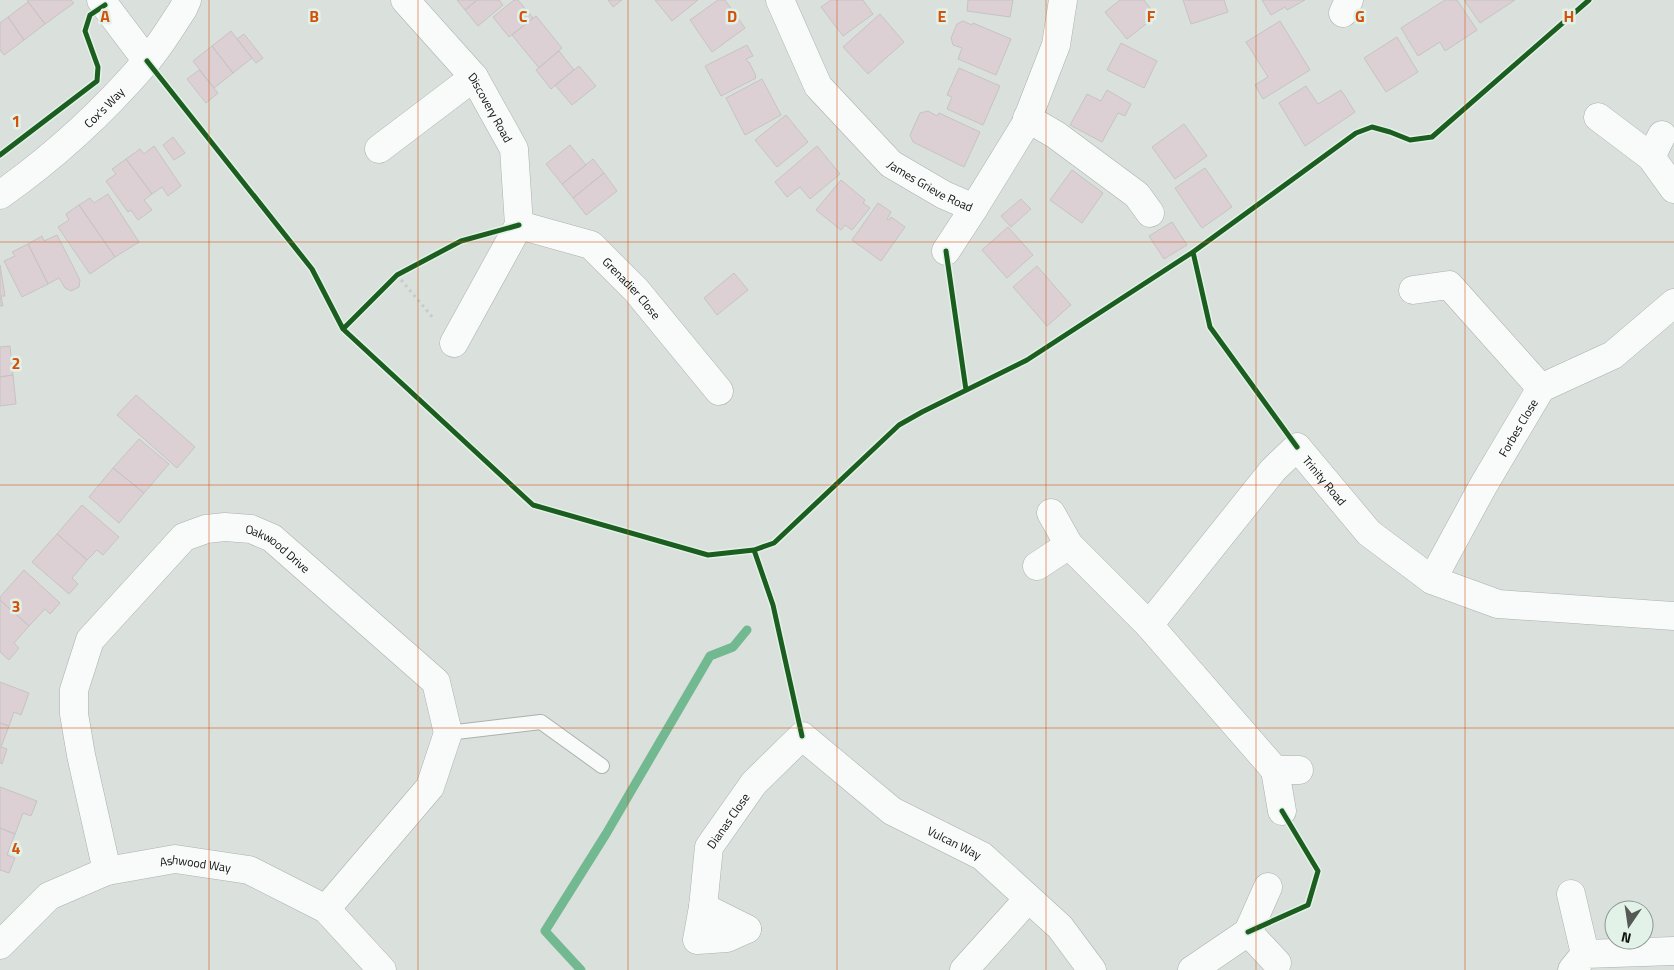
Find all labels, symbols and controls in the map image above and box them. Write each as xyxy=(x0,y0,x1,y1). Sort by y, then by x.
text: A xyxy=(100,4,110,28)
text: B xyxy=(309,4,319,28)
text: C xyxy=(519,4,528,28)
text: D xyxy=(727,4,737,28)
text: E xyxy=(938,4,947,28)
text: F xyxy=(1147,4,1156,28)
text: G xyxy=(1355,4,1365,28)
text: H xyxy=(1564,4,1574,28)
street label: Discovery Road xyxy=(464,67,518,146)
street label: Cox's Way xyxy=(79,82,129,132)
text: 1 xyxy=(12,109,20,133)
street label: James Grieve Road xyxy=(883,156,976,216)
street label: Grenadier Close xyxy=(598,252,666,323)
text: 2 xyxy=(12,351,20,375)
street label: Forbes Close xyxy=(1493,395,1542,460)
street label: Trinity Road xyxy=(1298,451,1351,509)
street label: Oakwood Drive xyxy=(245,519,315,577)
text: 3 xyxy=(12,594,20,618)
street label: Dianas Close xyxy=(701,789,754,852)
street label: Vulcan Way xyxy=(924,821,985,864)
text: 4 xyxy=(12,836,21,860)
street label: Ashwood Way xyxy=(158,849,233,877)
north arrow xyxy=(1604,900,1654,950)
text: N xyxy=(1619,927,1633,949)

